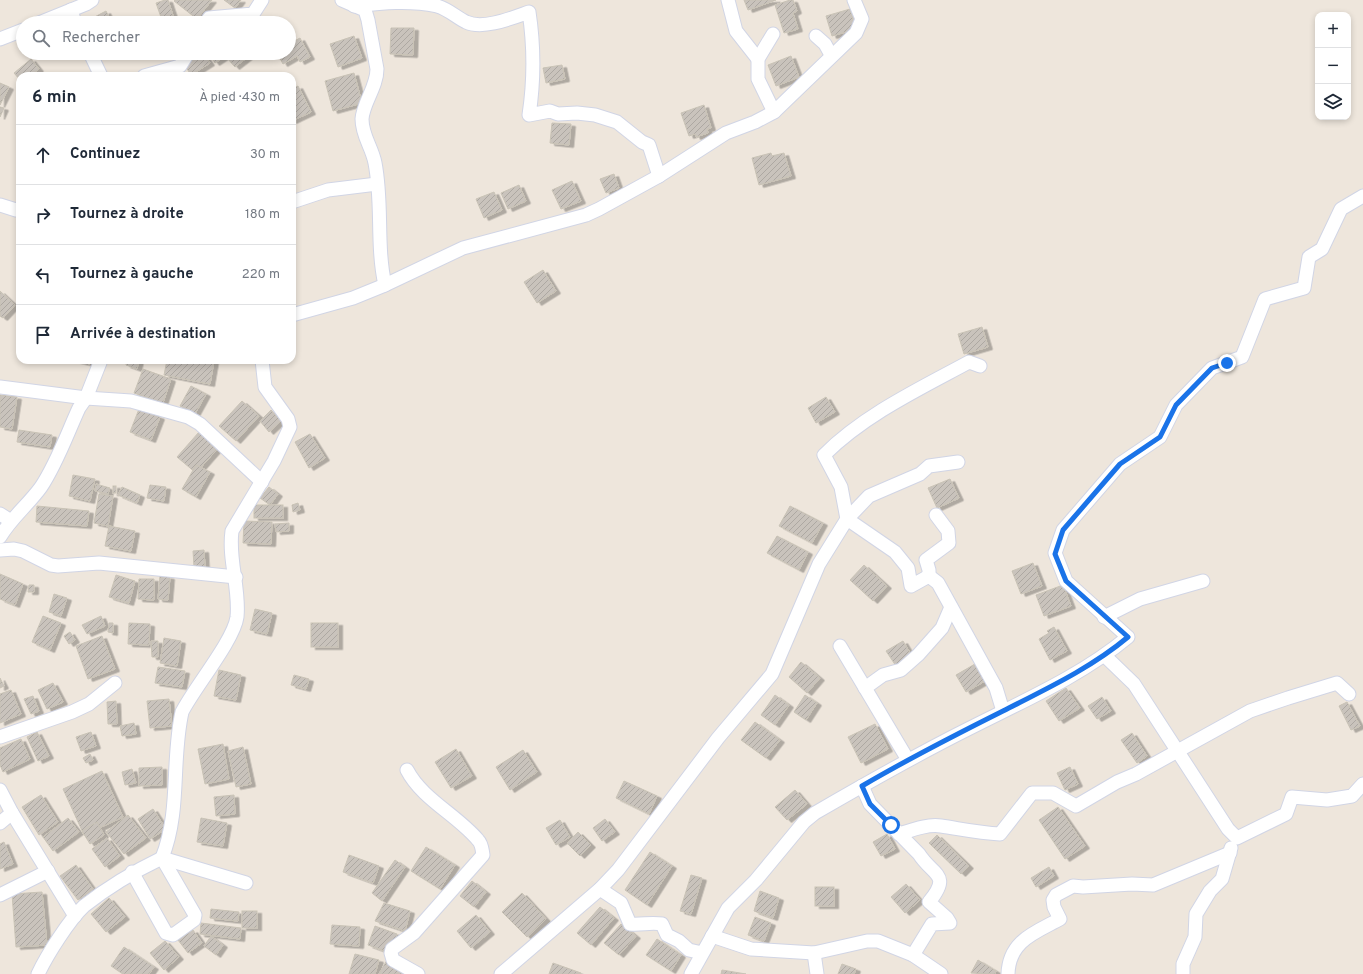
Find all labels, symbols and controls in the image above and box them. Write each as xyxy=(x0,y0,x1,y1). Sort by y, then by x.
map controls xyxy=(1315,12,1351,120)
button: + xyxy=(1315,12,1351,48)
search box xyxy=(16,16,296,60)
icon: search xyxy=(30,27,52,49)
text: Rechercher xyxy=(62,29,140,48)
button: − xyxy=(1315,48,1351,84)
button: layers xyxy=(1315,84,1351,120)
text: 6 min xyxy=(32,87,76,109)
text: À pied · 430 m xyxy=(199,90,280,106)
icon: ahead xyxy=(32,144,54,166)
text: Continuez xyxy=(70,145,140,164)
text: 30 m xyxy=(250,147,280,163)
icon: right xyxy=(32,204,54,226)
text: Tournez à droite xyxy=(70,205,184,224)
text: 180 m xyxy=(245,207,280,223)
icon: left xyxy=(32,264,54,286)
text: Tournez à gauche xyxy=(70,265,194,284)
text: 220 m xyxy=(242,267,280,283)
icon: arrive xyxy=(32,324,54,346)
text: Arrivée à destination xyxy=(70,325,216,344)
route end xyxy=(1218,354,1236,372)
route start xyxy=(882,816,900,834)

